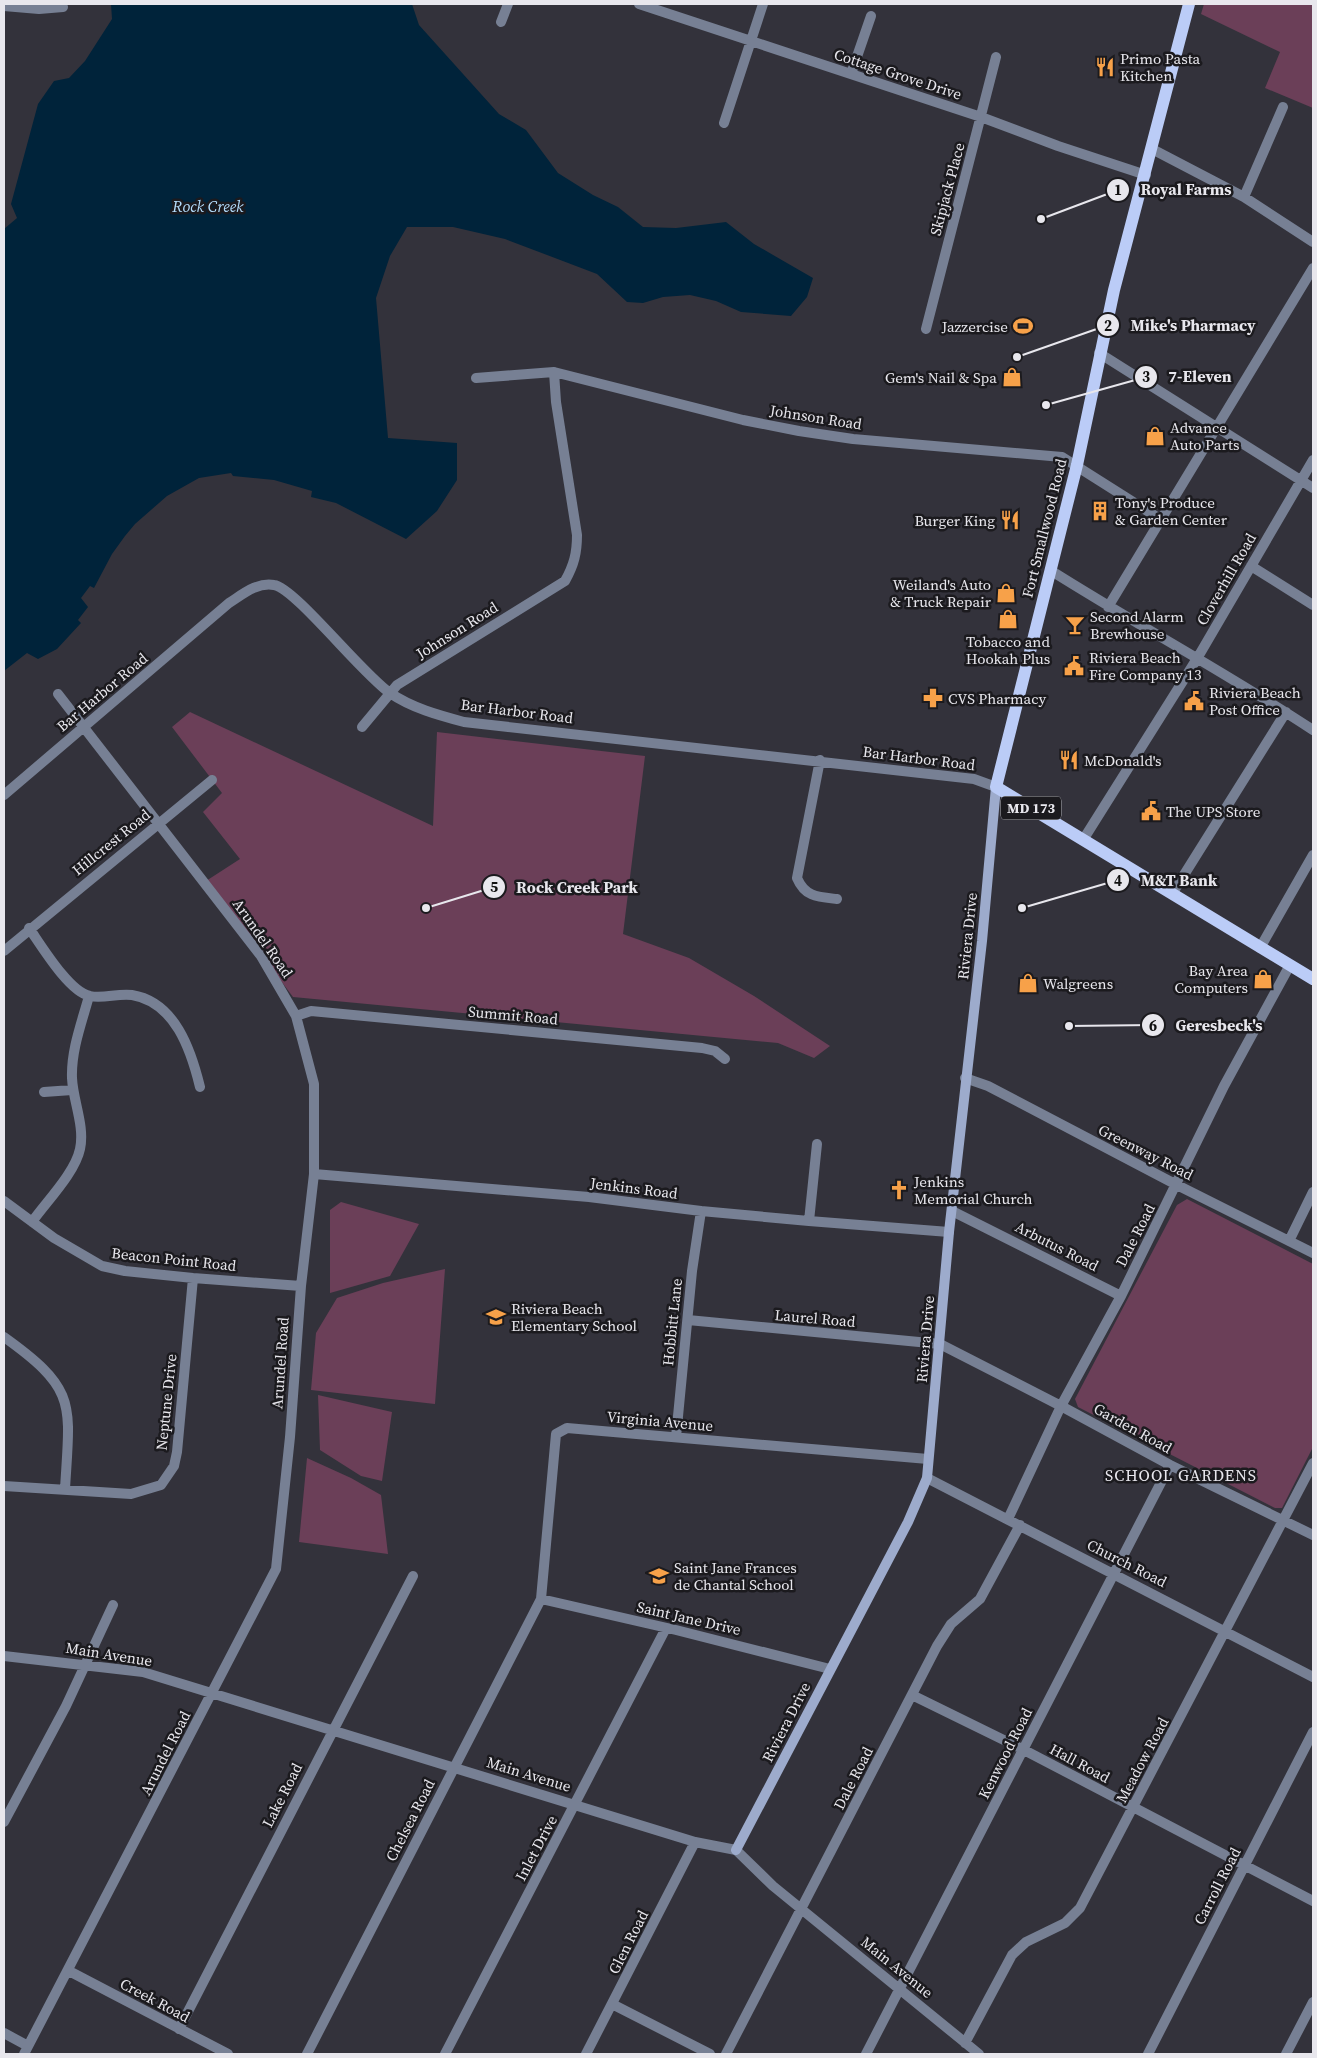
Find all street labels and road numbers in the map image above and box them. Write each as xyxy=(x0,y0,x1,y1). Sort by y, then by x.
street label: Cottage Grove Drive xyxy=(832,43,965,105)
street label: Skipjack Place xyxy=(925,140,970,238)
street label: Johnson Road xyxy=(768,399,864,435)
street label: Fort Smallwood Road xyxy=(1017,456,1072,600)
street label: Cloverhill Road xyxy=(1191,529,1261,629)
street label: Johnson Road xyxy=(411,596,502,664)
street label: Bar Harbor Road xyxy=(52,647,152,736)
street label: Bar Harbor Road xyxy=(460,694,575,728)
street label: Bar Harbor Road xyxy=(862,741,977,775)
road number: MD 173 xyxy=(1001,796,1061,820)
street label: Hillcrest Road xyxy=(67,804,155,880)
street label: Riviera Drive xyxy=(952,891,982,980)
street label: Arundel Road xyxy=(228,894,298,982)
street label: Summit Road xyxy=(467,1001,559,1029)
street label: Greenway Road xyxy=(1095,1119,1198,1185)
street label: Jenkins Road xyxy=(588,1172,679,1204)
street label: Dale Road xyxy=(1110,1200,1160,1270)
street label: Arbutus Road xyxy=(1012,1216,1103,1276)
street label: Beacon Point Road xyxy=(111,1242,238,1276)
street label: Hobbitt Lane xyxy=(657,1277,687,1367)
street label: Riviera Drive xyxy=(911,1294,939,1383)
street label: Laurel Road xyxy=(774,1304,857,1332)
street label: Arundel Road xyxy=(266,1316,294,1410)
street label: Neptune Drive xyxy=(150,1352,182,1451)
street label: Garden Road xyxy=(1090,1398,1176,1458)
street label: Virginia Avenue xyxy=(606,1406,714,1436)
street label: Church Road xyxy=(1083,1534,1171,1592)
street label: Saint Jane Drive xyxy=(635,1596,744,1640)
street label: Main Avenue xyxy=(64,1637,154,1671)
street label: Riviera Drive xyxy=(757,1678,815,1766)
street label: Kenwood Road xyxy=(973,1703,1037,1802)
street label: Arundel Road xyxy=(135,1707,195,1799)
street label: Meadow Road xyxy=(1111,1713,1174,1806)
street label: Hall Road xyxy=(1046,1738,1114,1788)
street label: Dale Road xyxy=(828,1743,878,1813)
street label: Main Avenue xyxy=(484,1751,574,1797)
street label: Lake Road xyxy=(257,1759,307,1831)
street label: Chelsea Road xyxy=(380,1775,440,1865)
street label: Inlet Drive xyxy=(510,1811,562,1884)
street label: Carroll Road xyxy=(1189,1843,1246,1928)
street label: Glen Road xyxy=(603,1906,653,1977)
street label: Main Avenue xyxy=(857,1931,938,2003)
street label: Creek Road xyxy=(116,1973,194,2027)

